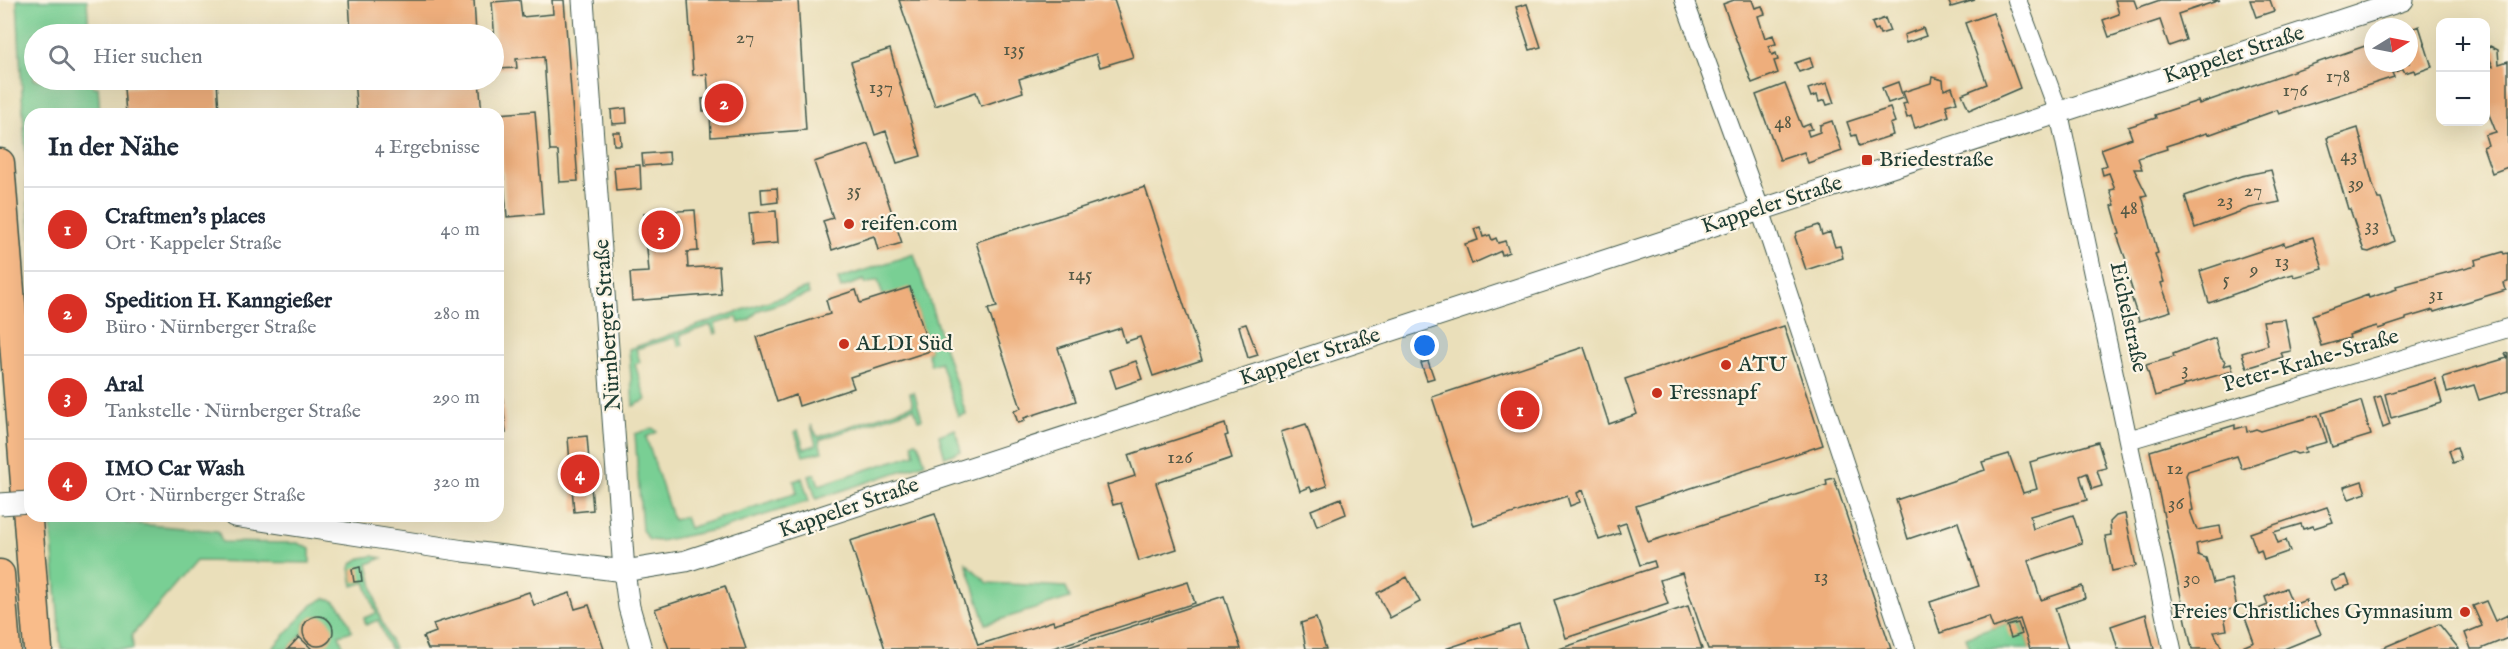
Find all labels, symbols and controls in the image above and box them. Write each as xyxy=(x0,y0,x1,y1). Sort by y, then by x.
north arrow xyxy=(2364,18,2418,72)
map controls xyxy=(2436,18,2490,126)
button: + xyxy=(2436,18,2490,72)
street label: Kappeler Straße xyxy=(2160,19,2308,91)
search box xyxy=(24,24,504,90)
house number: 27 xyxy=(736,25,754,50)
house number: 135 xyxy=(1003,37,1025,62)
icon: search xyxy=(45,41,78,74)
text: Hier suchen xyxy=(93,43,203,71)
house number: 178 xyxy=(2326,64,2350,89)
button: − xyxy=(2436,72,2490,126)
house number: 137 xyxy=(869,75,893,100)
house number: 176 xyxy=(2282,78,2308,103)
pin: 2 xyxy=(704,80,744,126)
house number: 48 xyxy=(1774,110,1792,135)
text: In der Nähe xyxy=(48,131,179,164)
text: 4 Ergebnisse xyxy=(375,135,480,160)
house number: 43 xyxy=(2340,143,2358,168)
place label: Briedestraße xyxy=(1879,146,1994,174)
marker: Briedestraße xyxy=(1860,153,1874,167)
street label: Kappeler Straße xyxy=(1698,169,1846,241)
house number: 39 xyxy=(2348,171,2364,196)
house number: 35 xyxy=(847,178,861,203)
house number: 27 xyxy=(2244,178,2262,203)
house number: 23 xyxy=(2217,188,2233,213)
house number: 48 xyxy=(2120,196,2138,221)
text: Craftmen's places xyxy=(105,203,266,231)
pin: 3 xyxy=(642,208,680,252)
place label: reifen.com xyxy=(861,210,958,238)
house number: 33 xyxy=(2365,213,2379,238)
text: 1 xyxy=(64,217,71,242)
text: 40 m xyxy=(441,217,480,242)
marker: reifen.com xyxy=(842,217,856,231)
text: Ort · Kappeler Straße xyxy=(105,231,282,256)
street label: Nürnberger Straße xyxy=(588,238,628,412)
house number: 13 xyxy=(2275,249,2289,274)
house number: 9 xyxy=(2249,257,2258,282)
street label: Eichelstraße xyxy=(2103,259,2153,375)
house number: 145 xyxy=(1068,262,1092,287)
house number: 5 xyxy=(2222,267,2230,292)
house number: 31 xyxy=(2429,282,2443,307)
text: Spedition H. Kanngießer xyxy=(105,287,332,315)
text: 2 xyxy=(63,301,72,326)
text: 280 m xyxy=(433,301,480,326)
text: Büro · Nürnberger Straße xyxy=(105,315,317,340)
street label: Kappeler Straße xyxy=(1236,321,1384,393)
street label: Peter-Krahe-Straße xyxy=(2220,322,2402,400)
place label: ALDI Süd xyxy=(855,330,953,358)
your location xyxy=(1410,331,1439,360)
marker: ALDI Süd xyxy=(837,337,851,351)
place label: ATU xyxy=(1737,351,1787,379)
house number: 3 xyxy=(2181,357,2189,382)
marker: ATU xyxy=(1719,358,1733,372)
text: Aral xyxy=(105,371,143,399)
place label: Fressnapf xyxy=(1669,379,1761,407)
text: 3 xyxy=(64,385,71,410)
text: 290 m xyxy=(432,385,480,410)
marker: Fressnapf xyxy=(1650,386,1664,400)
pin: 1 xyxy=(1500,388,1540,432)
text: Tankstelle · Nürnberger Straße xyxy=(105,399,361,424)
house number: 126 xyxy=(1167,445,1193,470)
pin: 4 xyxy=(560,452,600,496)
text: IMO Car Wash xyxy=(105,455,245,483)
house number: 12 xyxy=(2167,456,2183,481)
text: 4 xyxy=(63,469,72,494)
text: 320 m xyxy=(434,469,480,494)
street label: Kappeler Straße xyxy=(775,471,923,545)
text: Ort · Nürnberger Straße xyxy=(105,483,306,508)
house number: 36 xyxy=(2168,491,2185,516)
house number: 13 xyxy=(1814,564,1828,589)
house number: 30 xyxy=(2183,566,2201,591)
place label: Freies Christliches Gymnasium xyxy=(2172,598,2453,626)
marker: Freies Christliches Gymnasium xyxy=(2458,605,2472,619)

